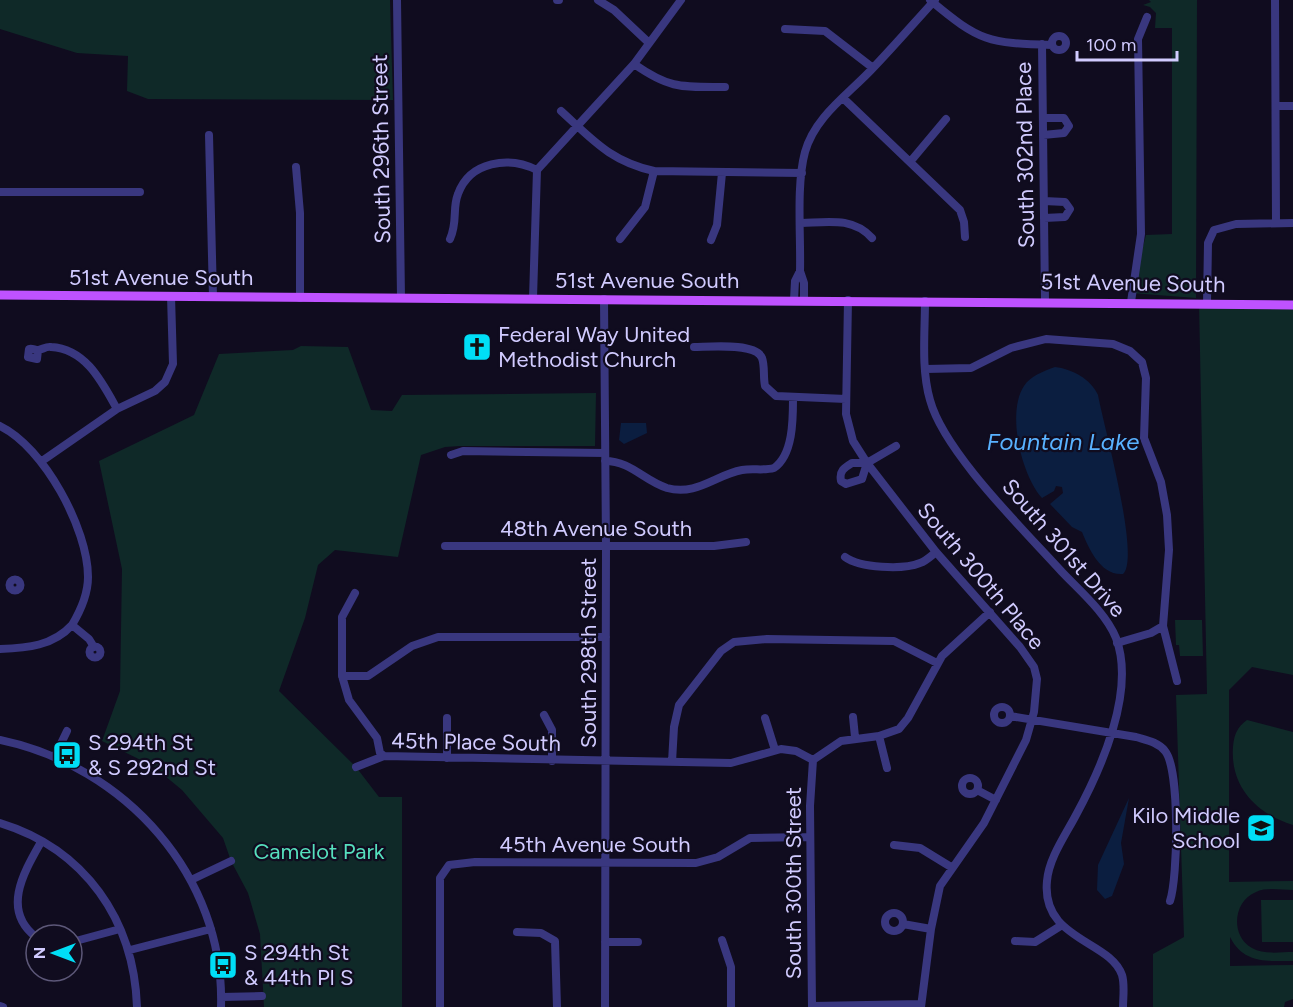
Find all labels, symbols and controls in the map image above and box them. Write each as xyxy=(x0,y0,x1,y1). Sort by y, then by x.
scale bar xyxy=(1077,24,1178,62)
text: 100 m xyxy=(1086,34,1136,56)
street label: South 296th Street xyxy=(366,54,396,244)
street label: South 302nd Place xyxy=(1010,62,1040,248)
street label: 51st Avenue South xyxy=(69,264,253,291)
street label: 51st Avenue South xyxy=(555,267,739,294)
street label: 51st Avenue South xyxy=(1040,268,1226,298)
place label: Federal Way United Methodist Church xyxy=(498,321,690,373)
church icon: Federal Way United Methodist Church xyxy=(461,331,493,363)
water label: Fountain Lake xyxy=(987,427,1139,456)
street label: South 301st Drive xyxy=(997,473,1131,623)
street label: South 300th Place xyxy=(912,497,1050,655)
street label: 48th Avenue South xyxy=(500,515,692,542)
street label: South 298th Street xyxy=(575,558,602,748)
street label: 45th Place South xyxy=(391,727,561,757)
place label: S 294th St & S 292nd St xyxy=(88,729,216,781)
bus stop icon: S 294th St & S 292nd St xyxy=(51,739,83,771)
street label: South 300th Street xyxy=(780,787,807,979)
place label: Kilo Middle School xyxy=(1132,802,1240,854)
school or university icon: Kilo Middle School xyxy=(1245,812,1277,844)
street label: 45th Avenue South xyxy=(499,831,691,858)
park label: Camelot Park xyxy=(253,838,385,865)
north arrow xyxy=(24,923,84,983)
place label: S 294th St & 44th Pl S xyxy=(244,939,353,991)
text: N xyxy=(30,947,49,959)
bus stop icon: S 294th St & 44th Pl S xyxy=(207,949,239,981)

